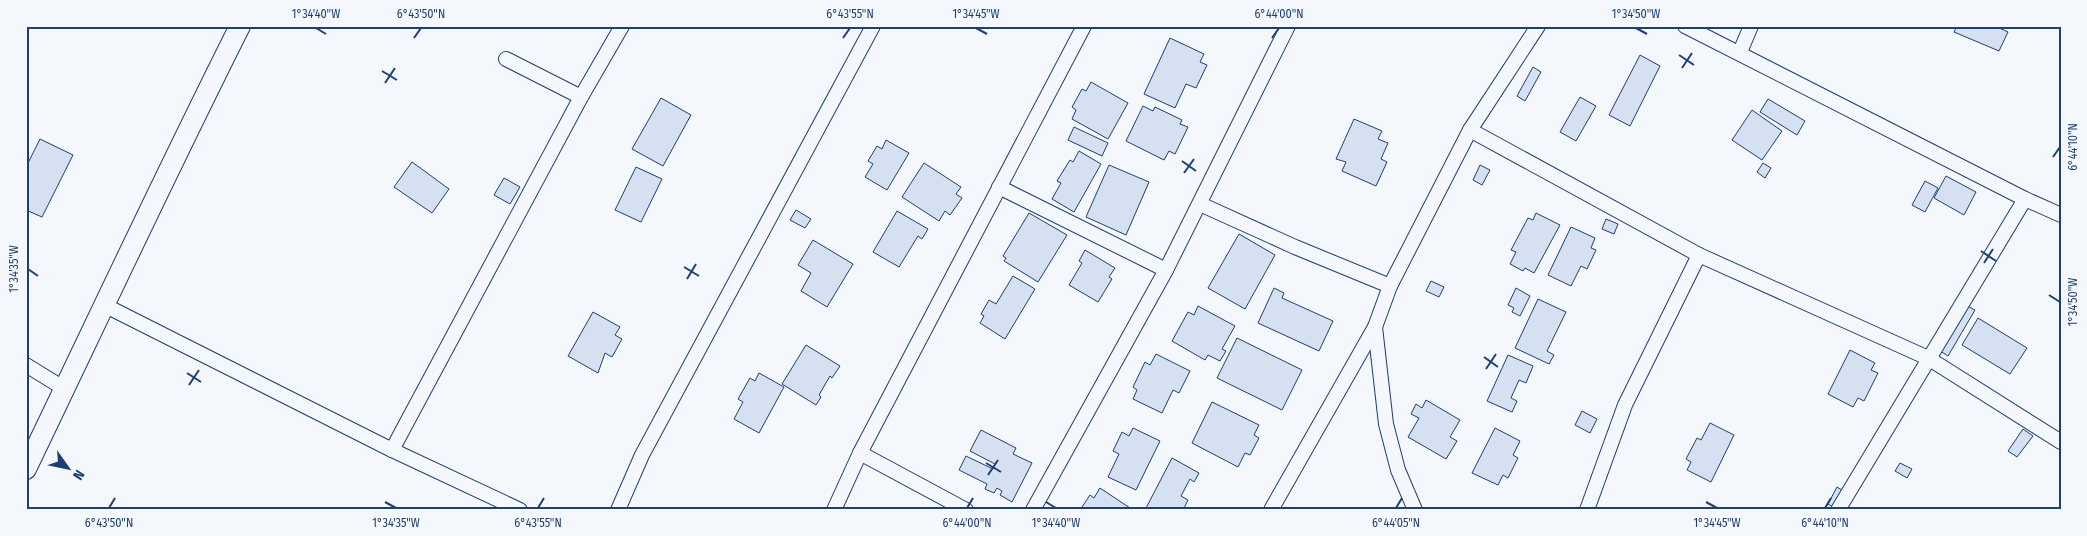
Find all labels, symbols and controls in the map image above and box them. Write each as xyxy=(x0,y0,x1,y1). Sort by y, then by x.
text: 1°34'40"W xyxy=(292,7,340,21)
text: 6°43'50"N xyxy=(397,7,445,21)
text: 6°43'55"N xyxy=(826,7,874,21)
text: 1°34'45"W xyxy=(952,7,1000,21)
text: 6°44'00"N xyxy=(1255,7,1303,21)
text: 1°34'50"W xyxy=(1612,7,1660,21)
text: 6°44'10"N xyxy=(2066,123,2080,171)
text: 1°34'35"W xyxy=(7,245,21,293)
text: 1°34'50"W xyxy=(2066,278,2080,326)
north arrow xyxy=(42,444,92,494)
text: N xyxy=(69,467,88,483)
text: 6°43'50"N xyxy=(85,516,133,530)
text: 1°34'35"W xyxy=(372,516,420,530)
text: 6°43'55"N xyxy=(514,516,562,530)
text: 6°44'00"N xyxy=(943,516,991,530)
text: 1°34'40"W xyxy=(1032,516,1080,530)
text: 6°44'05"N xyxy=(1372,516,1420,530)
text: 1°34'45"W xyxy=(1693,516,1741,530)
text: 6°44'10"N xyxy=(1801,516,1849,530)

